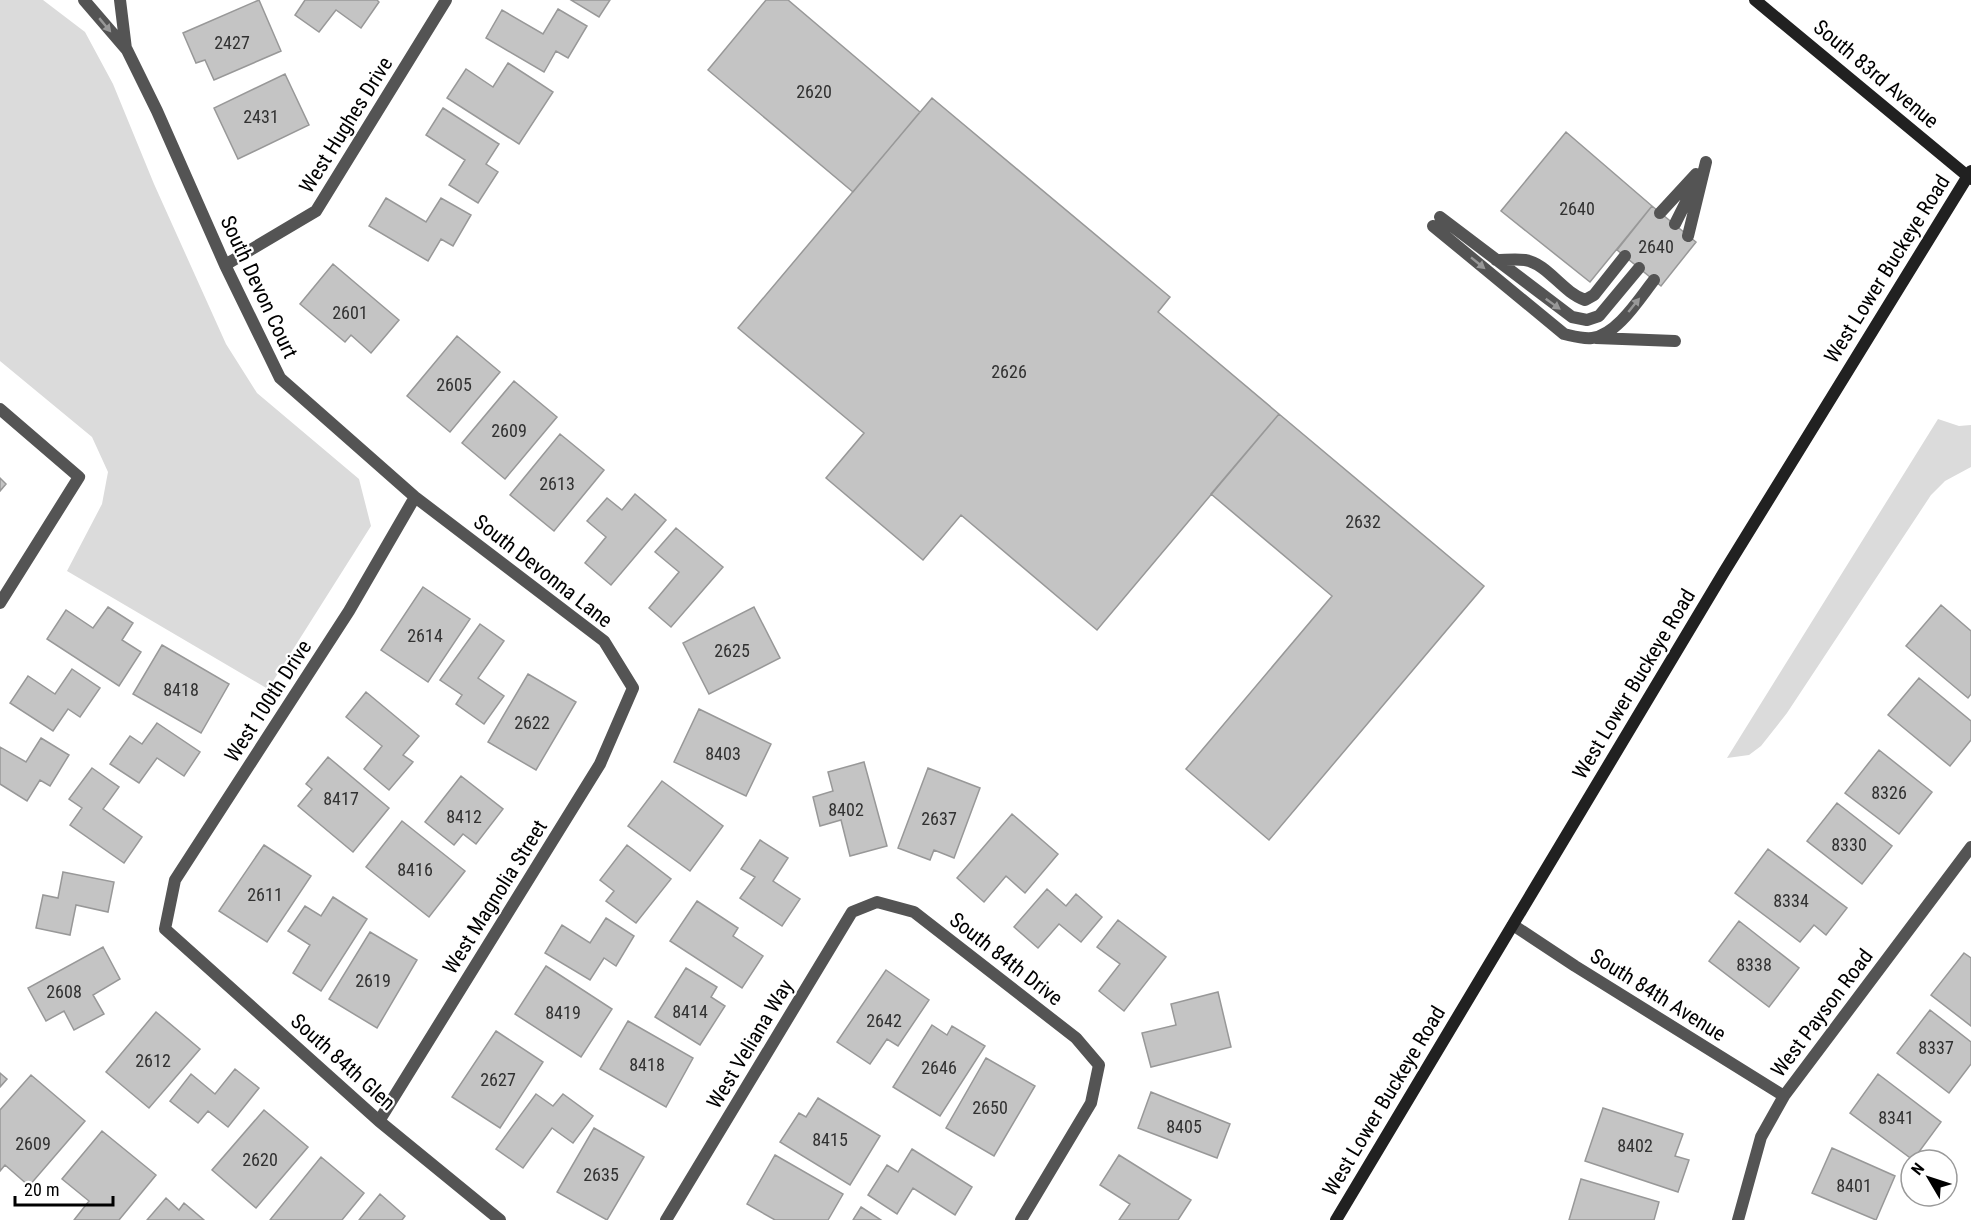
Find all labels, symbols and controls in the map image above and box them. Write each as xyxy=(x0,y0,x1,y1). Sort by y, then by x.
street label: South 83rd Avenue xyxy=(1809,15,1943,133)
one-way arrow xyxy=(99,17,112,33)
house number: 2427 xyxy=(214,32,250,53)
street label: West Hughes Drive xyxy=(295,52,398,197)
house number: 2620 xyxy=(796,81,832,102)
house number: 2431 xyxy=(243,106,279,127)
street label: West Lower Buckeye Road xyxy=(1819,171,1955,367)
house number: 2640 xyxy=(1559,198,1595,219)
street label: South Devon Court xyxy=(215,212,303,362)
house number: 2640 xyxy=(1638,236,1674,257)
one-way arrow xyxy=(1470,257,1486,270)
one-way arrow xyxy=(1546,297,1561,309)
one-way arrow xyxy=(1628,297,1641,313)
house number: 2601 xyxy=(332,302,368,323)
house number: 2626 xyxy=(991,361,1027,382)
house number: 2605 xyxy=(436,374,472,395)
house number: 2609 xyxy=(491,420,527,441)
house number: 2613 xyxy=(539,473,575,494)
street label: South Devonna Lane xyxy=(469,509,617,633)
house number: 2632 xyxy=(1345,511,1381,532)
street label: West Lower Buckeye Road xyxy=(1568,585,1700,783)
house number: 2614 xyxy=(407,625,443,646)
street label: West 100th Drive xyxy=(220,636,316,766)
house number: 2625 xyxy=(714,640,750,661)
house number: 8418 xyxy=(163,679,199,700)
house number: 2622 xyxy=(514,712,550,733)
house number: 8403 xyxy=(705,743,741,764)
house number: 8326 xyxy=(1871,782,1907,803)
house number: 8417 xyxy=(323,788,359,809)
house number: 8402 xyxy=(828,799,864,820)
house number: 8412 xyxy=(446,806,482,827)
house number: 2637 xyxy=(921,808,957,829)
street label: West Magnolia Street xyxy=(438,816,552,978)
house number: 8330 xyxy=(1831,834,1867,855)
house number: 8416 xyxy=(397,859,433,880)
house number: 2611 xyxy=(247,884,283,905)
house number: 8334 xyxy=(1773,890,1809,911)
street label: South 84th Drive xyxy=(945,908,1067,1011)
street label: South 84th Avenue xyxy=(1586,944,1730,1046)
street label: West Payson Road xyxy=(1766,944,1878,1082)
house number: 8338 xyxy=(1736,954,1772,975)
house number: 2619 xyxy=(355,970,391,991)
street label: West Veliana Way xyxy=(702,975,798,1113)
house number: 2608 xyxy=(46,981,82,1002)
house number: 8414 xyxy=(672,1001,708,1022)
house number: 8419 xyxy=(545,1002,581,1023)
street label: West Lower Buckeye Road xyxy=(1318,1002,1450,1200)
street label: South 84th Glen xyxy=(286,1009,400,1115)
house number: 2642 xyxy=(866,1010,902,1031)
house number: 8337 xyxy=(1918,1037,1954,1058)
house number: 2612 xyxy=(135,1050,171,1071)
house number: 8418 xyxy=(629,1054,665,1075)
house number: 2646 xyxy=(921,1057,957,1078)
house number: 2627 xyxy=(480,1069,516,1090)
house number: 2650 xyxy=(972,1097,1008,1118)
house number: 8341 xyxy=(1878,1107,1914,1128)
house number: 8405 xyxy=(1166,1116,1202,1137)
house number: 8415 xyxy=(812,1129,848,1150)
house number: 2609 xyxy=(15,1133,51,1154)
house number: 8402 xyxy=(1617,1135,1653,1156)
north arrow xyxy=(1899,1148,1959,1208)
house number: 2620 xyxy=(242,1149,278,1170)
text: N xyxy=(1907,1159,1928,1179)
house number: 2635 xyxy=(583,1164,619,1185)
scale bar xyxy=(15,1169,112,1207)
house number: 8401 xyxy=(1836,1175,1872,1196)
text: 20 m xyxy=(24,1179,59,1200)

